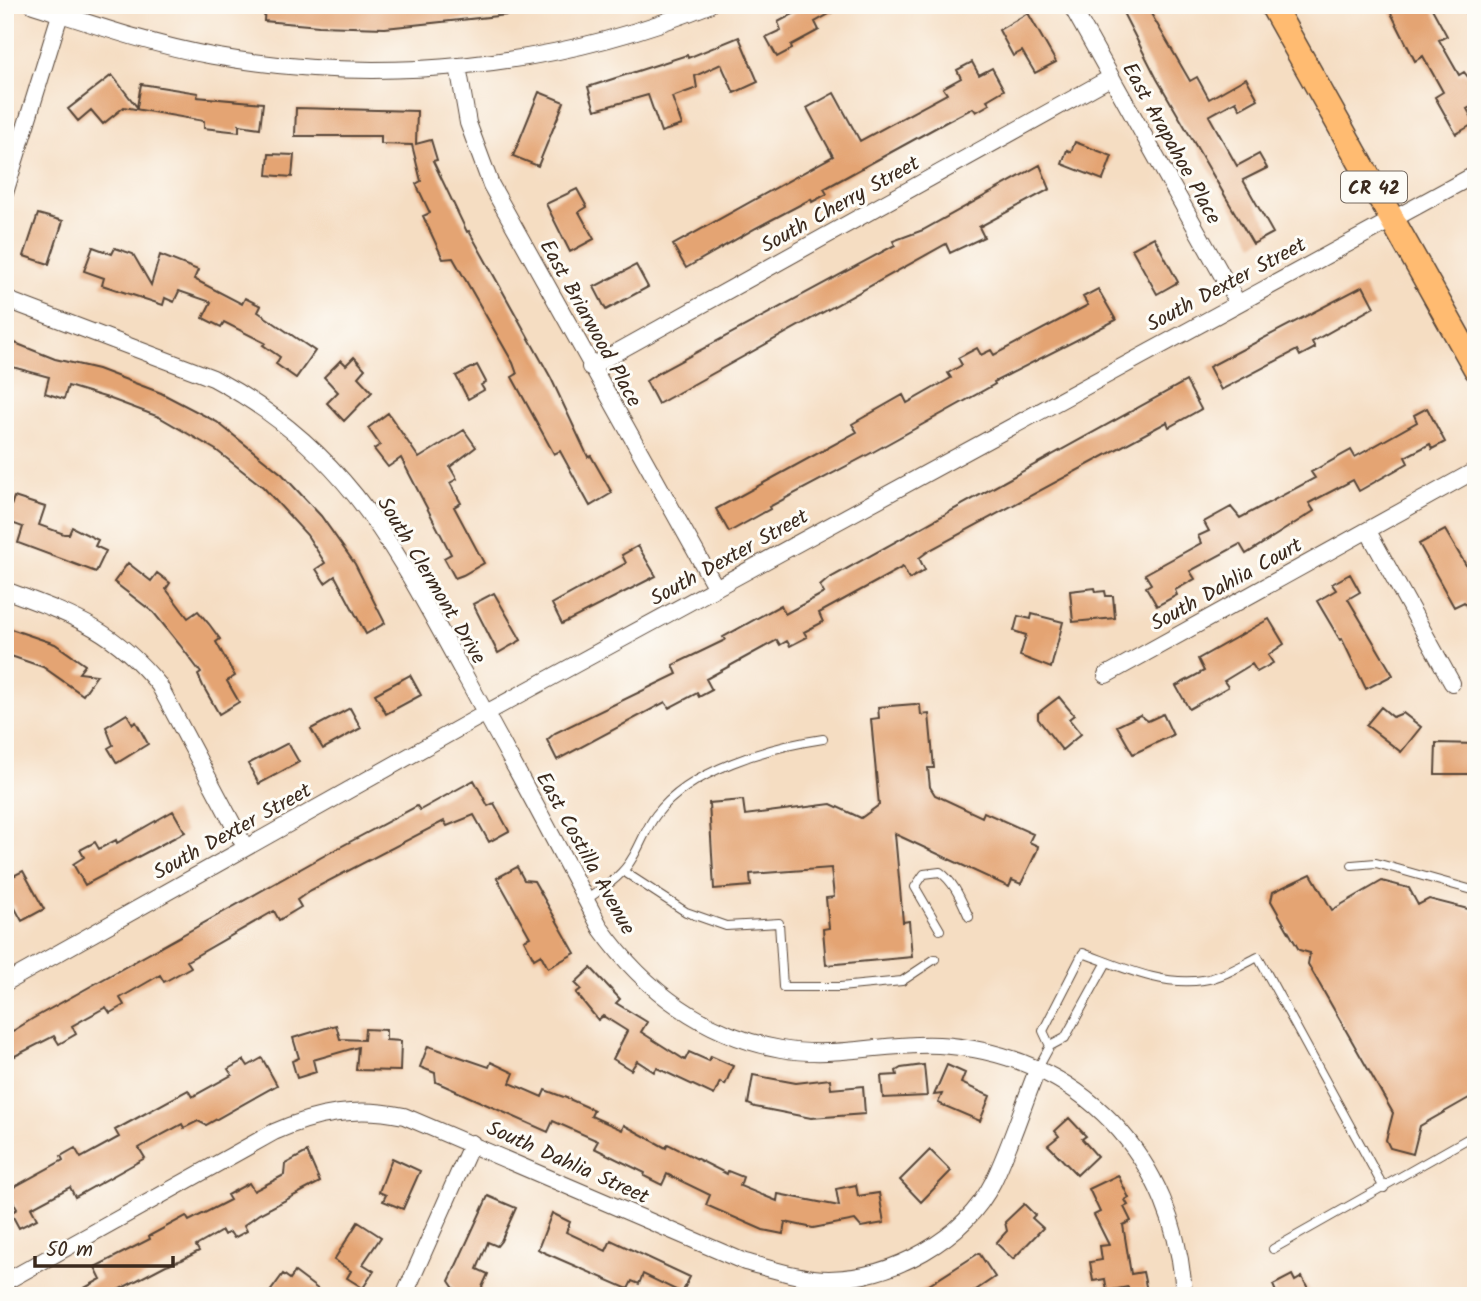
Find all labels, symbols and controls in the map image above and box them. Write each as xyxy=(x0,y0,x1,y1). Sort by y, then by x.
street label: East Arapahoe Place xyxy=(1112,57,1229,231)
street label: South Cherry Street xyxy=(755,147,927,263)
road number: CR 42 xyxy=(1341,172,1407,202)
street label: South Dexter Street xyxy=(1141,229,1313,341)
street label: East Briarwood Place xyxy=(530,234,650,414)
street label: South Clermont Drive xyxy=(368,491,494,671)
street label: South Dexter Street xyxy=(644,501,816,616)
street label: South Dahlia Court xyxy=(1145,530,1309,641)
street label: East Costilla Avenue xyxy=(526,766,644,942)
street label: South Dexter Street xyxy=(147,775,319,890)
street label: South Dahlia Street xyxy=(481,1113,655,1214)
scale bar xyxy=(35,1224,173,1268)
text: 50 m xyxy=(46,1234,93,1267)

